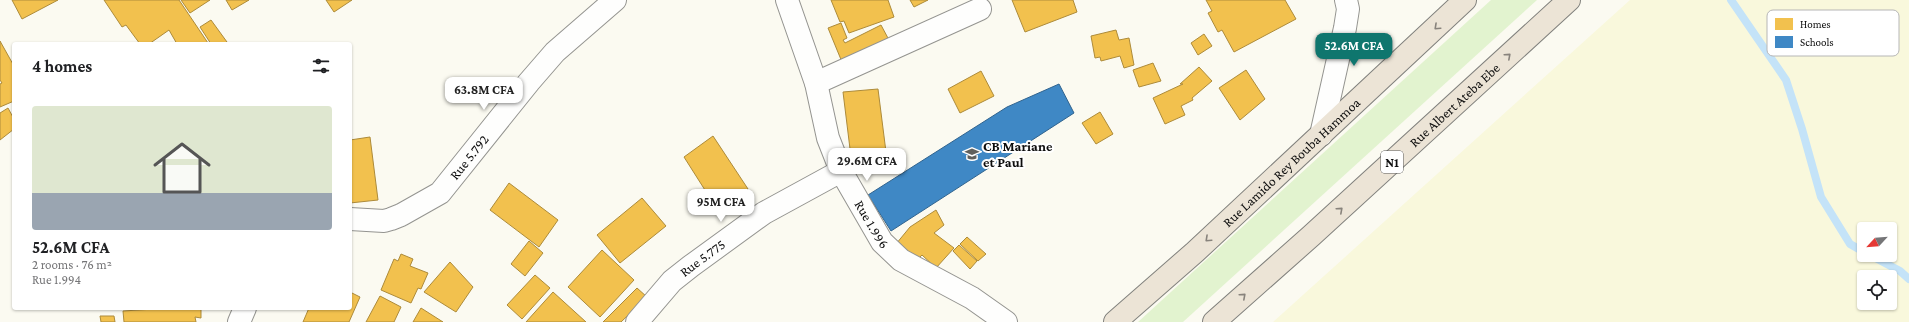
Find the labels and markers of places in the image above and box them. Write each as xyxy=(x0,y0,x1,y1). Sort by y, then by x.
pin: 52.6M CFA xyxy=(1308,33,1400,67)
pin: 63.8M CFA xyxy=(438,77,530,111)
place label: CB Mariane et Paul xyxy=(983,138,1053,170)
school or university icon: CB Mariane et Paul xyxy=(964,146,980,162)
pin: 29.6M CFA xyxy=(821,148,913,182)
pin: 95M CFA xyxy=(684,189,758,223)

